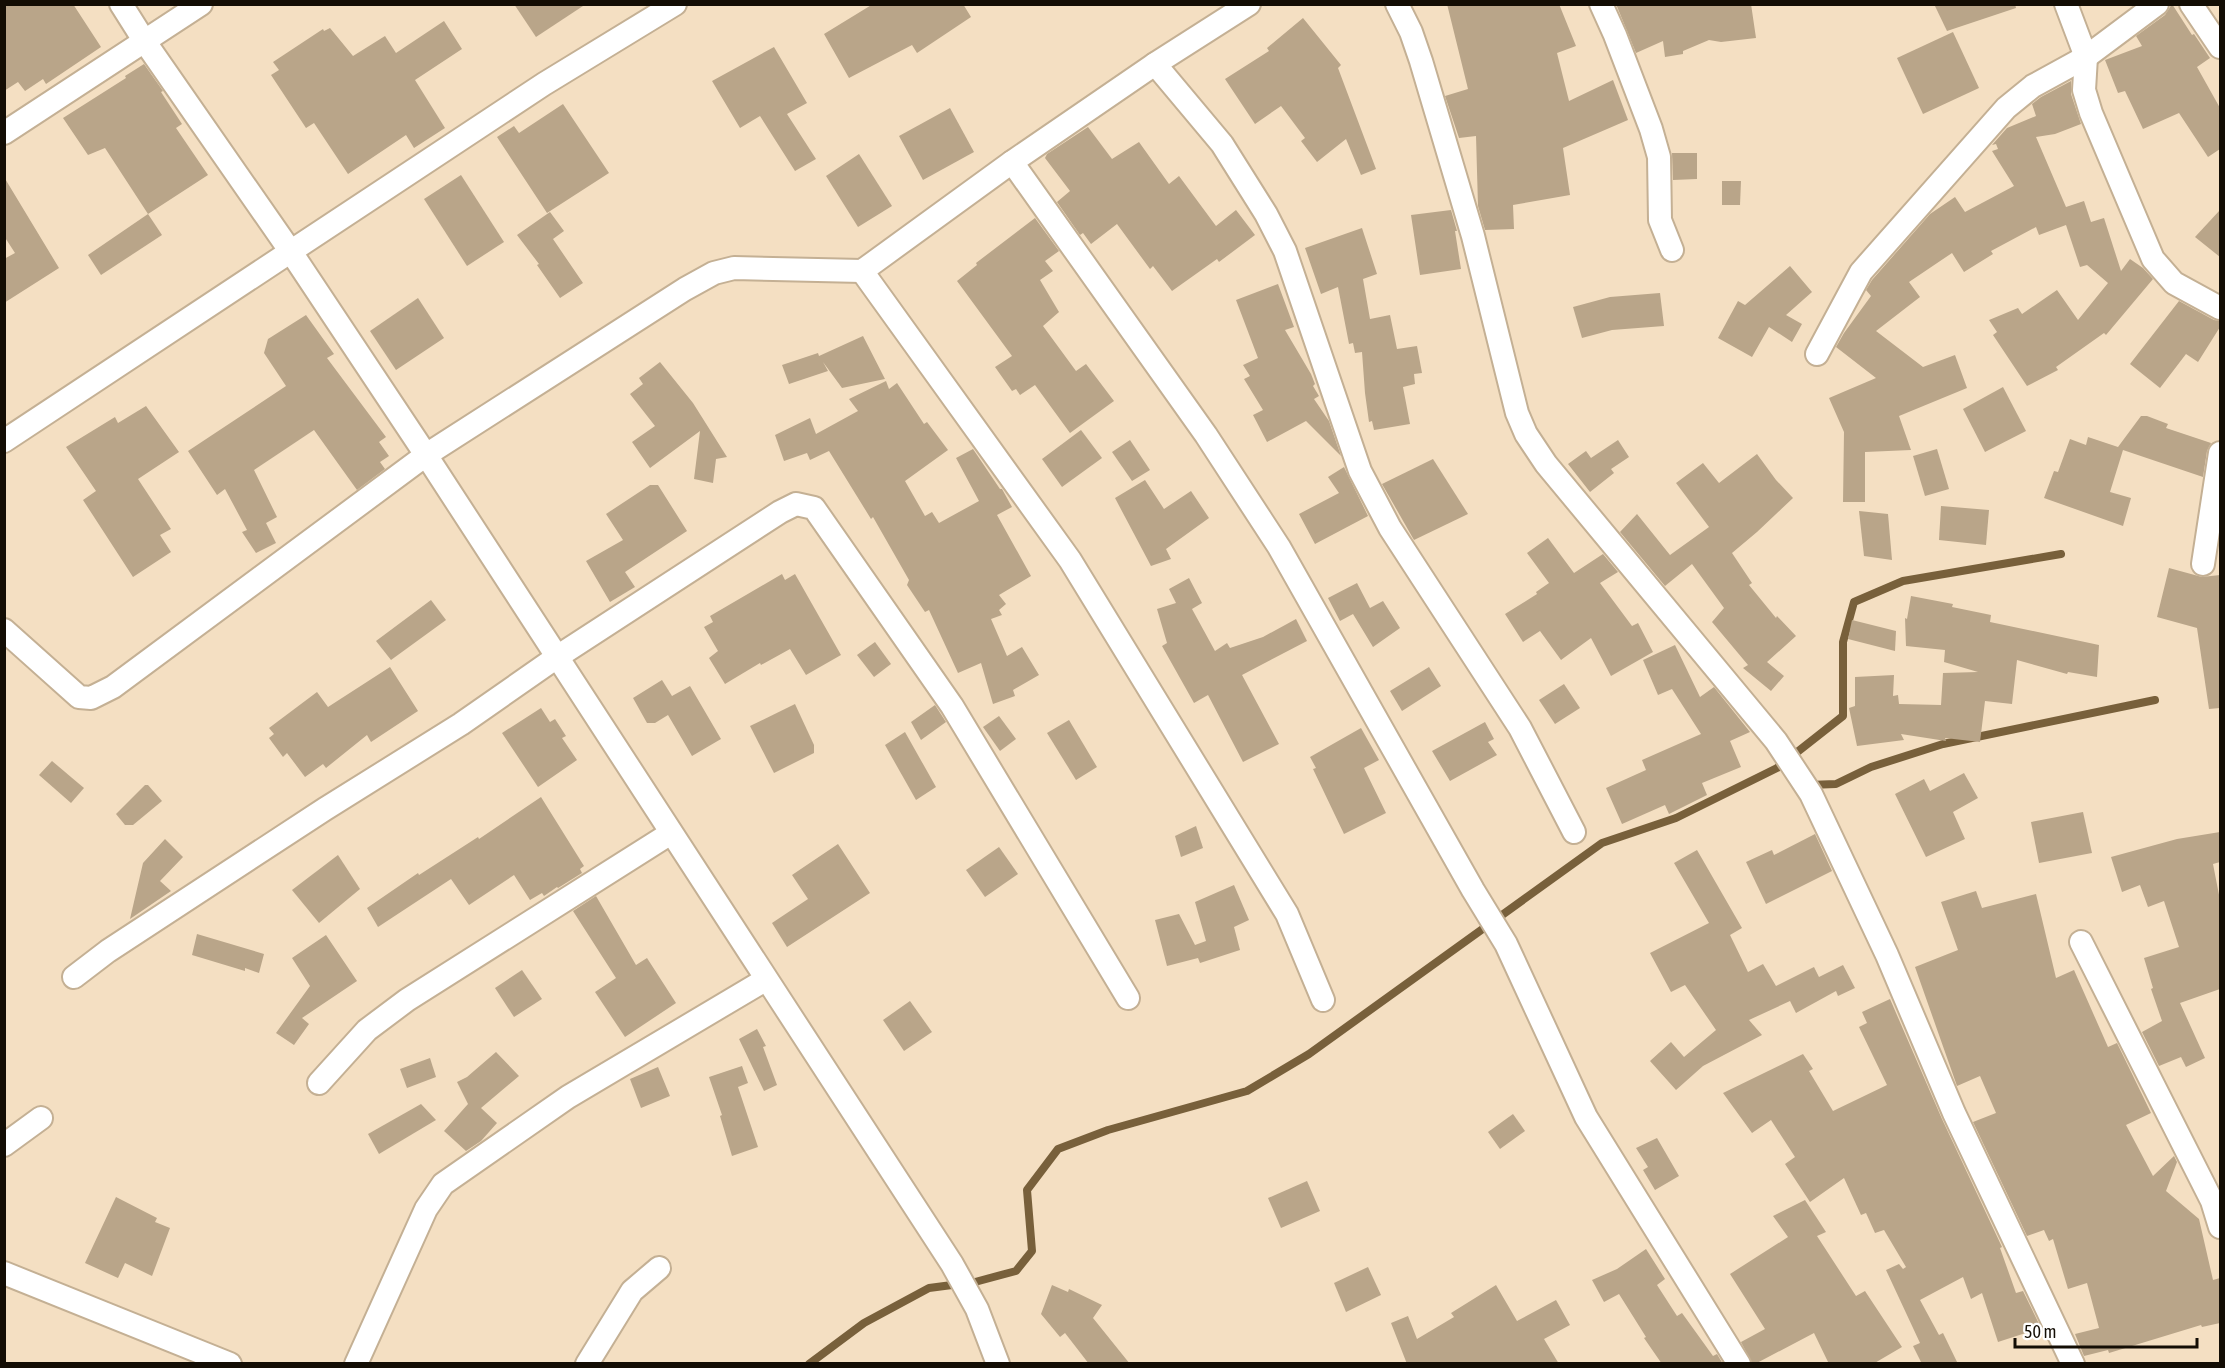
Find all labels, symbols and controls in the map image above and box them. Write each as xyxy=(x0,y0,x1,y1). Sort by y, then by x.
scale bar xyxy=(2015,1311,2196,1349)
text: 50 m xyxy=(2024,1321,2056,1342)

